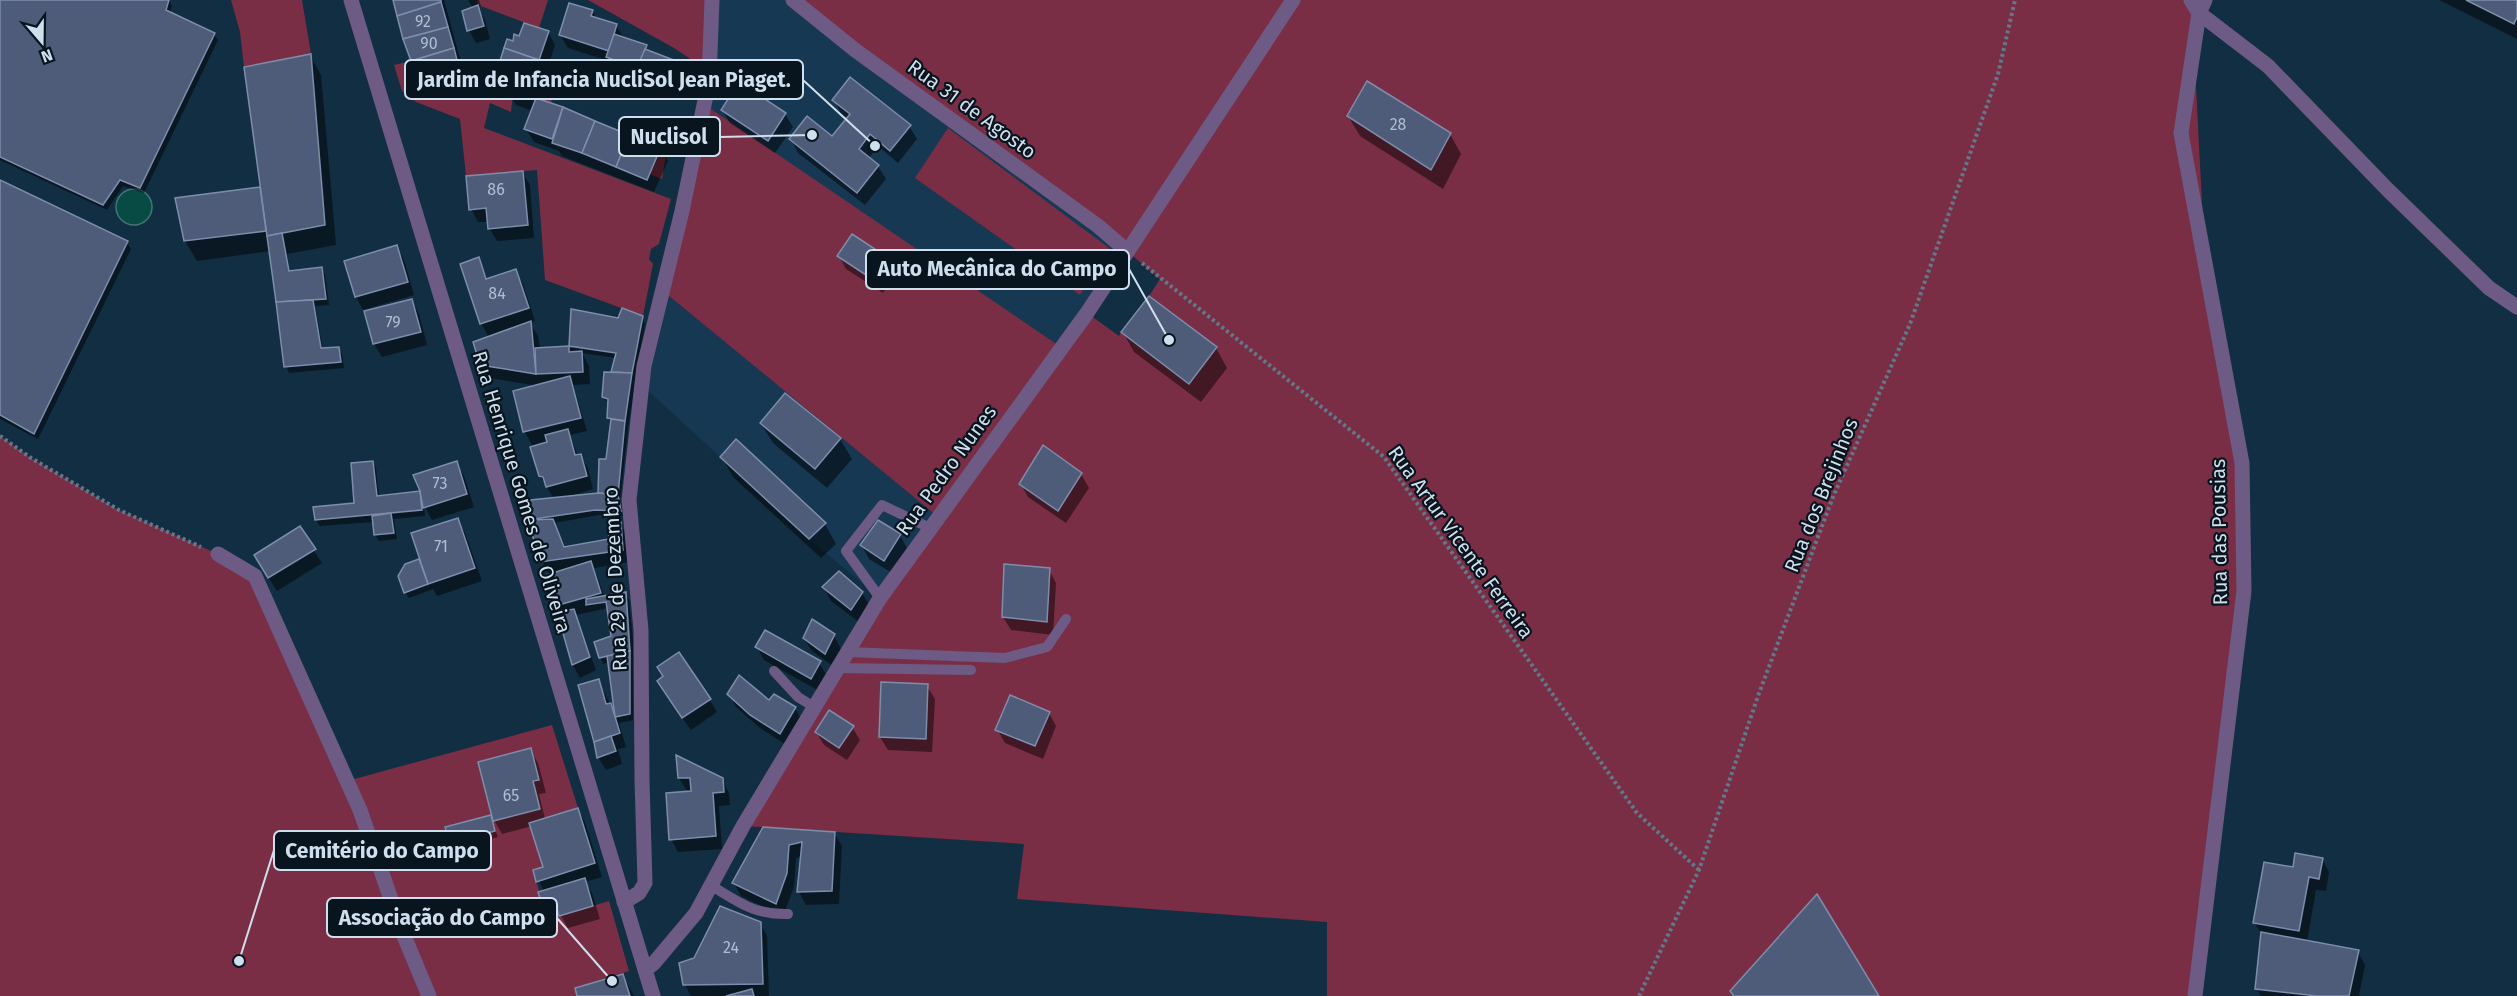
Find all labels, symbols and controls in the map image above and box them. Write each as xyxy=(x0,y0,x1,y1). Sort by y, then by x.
north arrow xyxy=(12,12,72,72)
house number: 92 xyxy=(415,12,431,31)
house number: 90 xyxy=(420,34,438,53)
text: N xyxy=(39,45,55,66)
street label: Rua 31 de Agosto xyxy=(903,54,1041,164)
callout: Jardim de Infancia NucliSol Jean Piaget. xyxy=(405,60,803,99)
text: Jardim de Infancia NucliSol Jean Piaget. xyxy=(416,67,791,93)
house number: 28 xyxy=(1390,115,1407,134)
callout: Nuclisol xyxy=(619,117,720,156)
text: Nuclisol xyxy=(631,124,708,150)
house number: 86 xyxy=(487,180,505,199)
callout: Auto Mecânica do Campo xyxy=(866,250,1129,289)
text: Auto Mecânica do Campo xyxy=(877,256,1116,282)
house number: 84 xyxy=(488,284,506,303)
house number: 79 xyxy=(385,313,401,332)
street label: Rua Henrique Gomes de Oliveira xyxy=(468,348,576,636)
street label: Rua Pedro Nunes xyxy=(891,400,1001,540)
street label: Rua dos Brejinhos xyxy=(1779,414,1863,576)
street label: Rua Artur Vicente Ferreira xyxy=(1383,441,1539,643)
street label: Rua das Pousias xyxy=(2206,459,2232,605)
house number: 73 xyxy=(433,474,447,493)
street label: Rua 29 de Dezembro xyxy=(598,486,632,672)
house number: 71 xyxy=(434,537,448,556)
house number: 65 xyxy=(503,786,519,805)
callout: Cemitério do Campo xyxy=(274,831,491,870)
text: Cemitério do Campo xyxy=(285,838,479,864)
callout: Associação do Campo xyxy=(327,898,557,937)
text: Associação do Campo xyxy=(338,905,545,931)
house number: 24 xyxy=(723,938,739,957)

